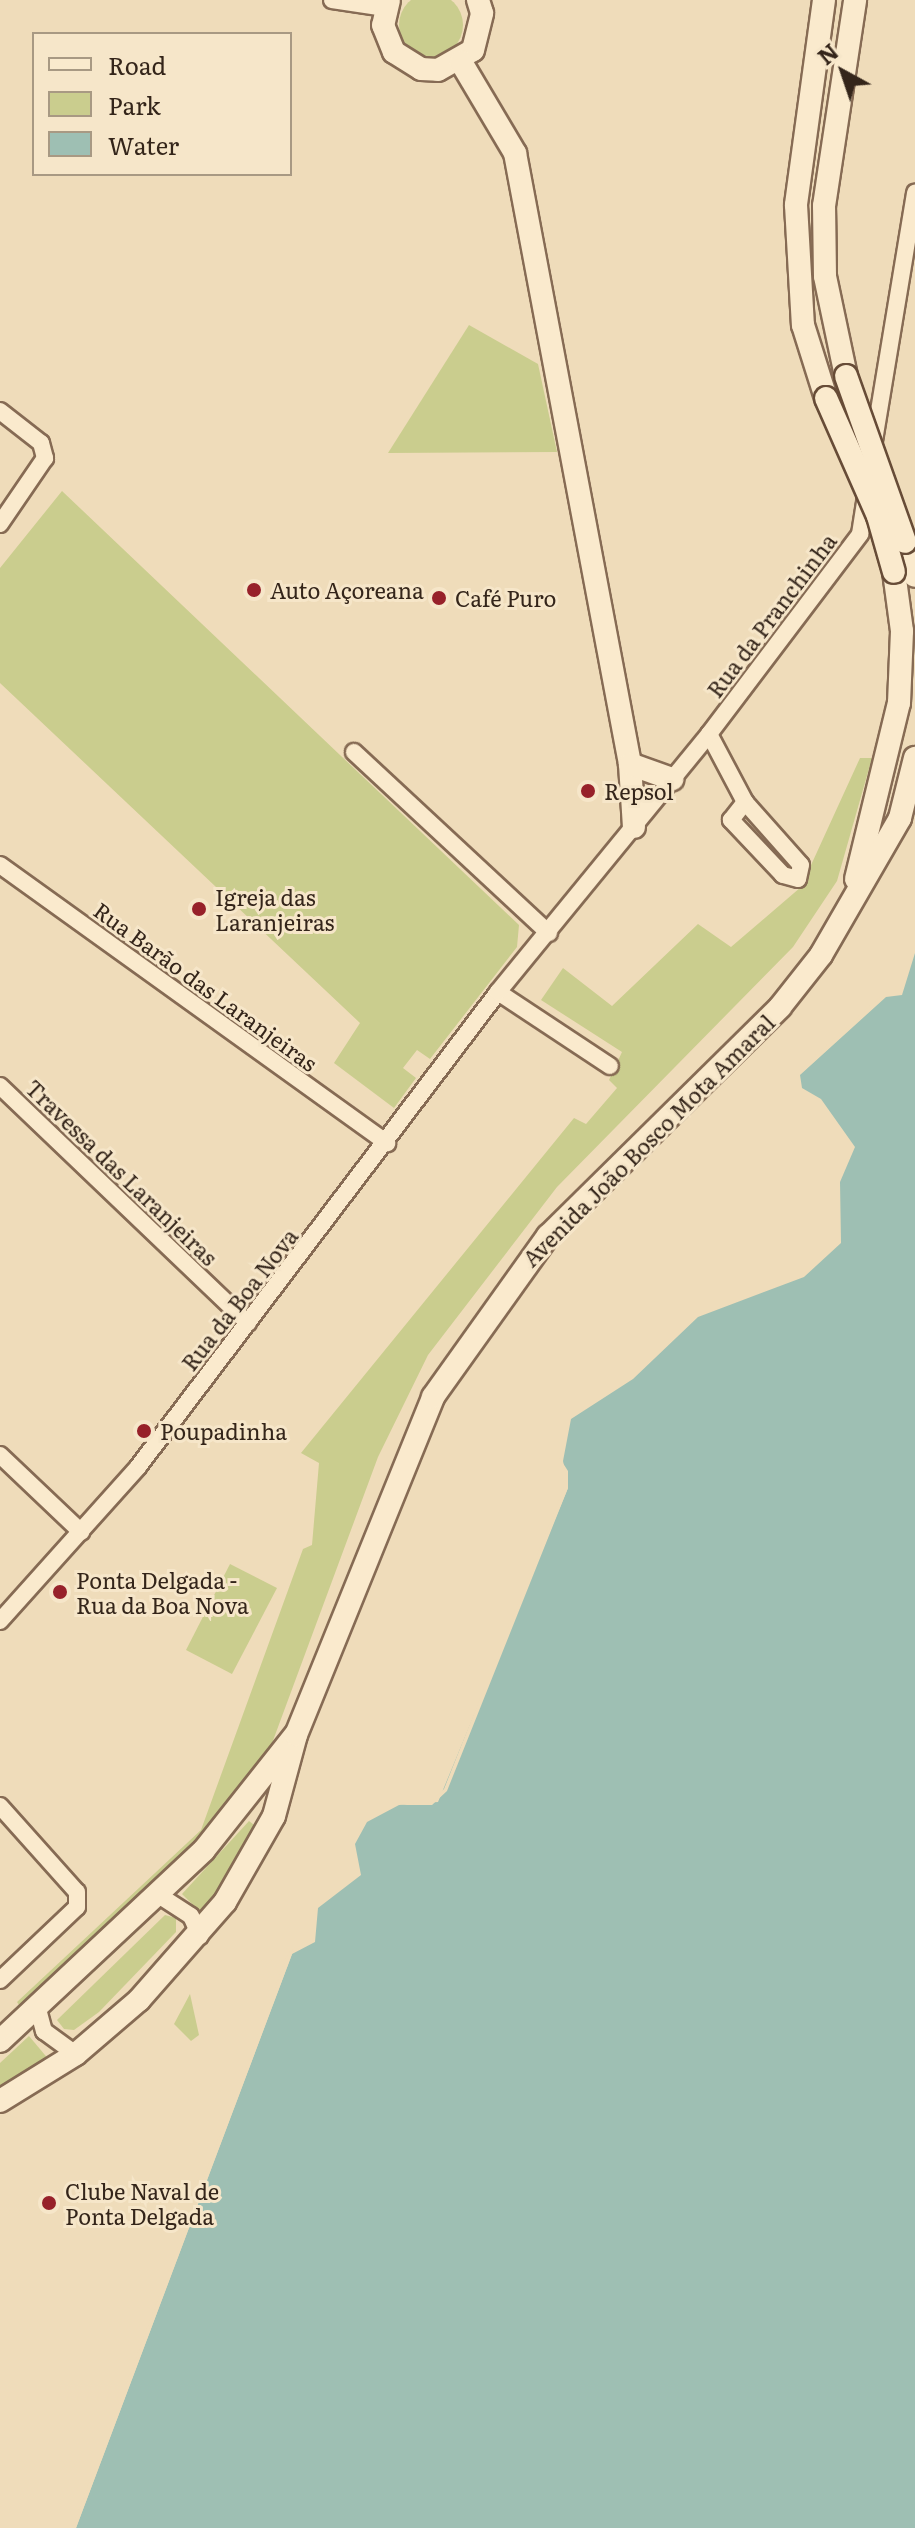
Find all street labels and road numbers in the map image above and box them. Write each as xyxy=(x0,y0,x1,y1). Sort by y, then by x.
street label: Rua da Pranchinha xyxy=(701,528,841,702)
street label: Rua Barão das Laranjeiras xyxy=(89,896,323,1076)
street label: Avenida João Bosco Mota Amaral xyxy=(517,1009,779,1271)
street label: Travessa das Laranjeiras xyxy=(21,1074,223,1270)
street label: Rua da Boa Nova xyxy=(175,1223,303,1375)

